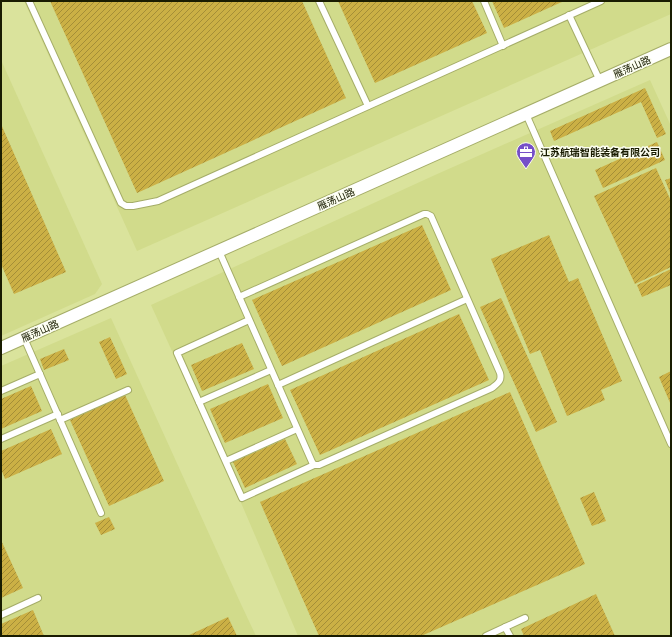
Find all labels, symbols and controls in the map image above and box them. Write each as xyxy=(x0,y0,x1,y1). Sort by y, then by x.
street label: 雁荡山路 xyxy=(611,53,653,81)
office icon: 江苏航瑞智能装备有限公司 xyxy=(515,141,537,169)
place label: 江苏航瑞智能装备有限公司 xyxy=(540,146,660,159)
street label: 雁荡山路 xyxy=(315,185,357,213)
street label: 雁荡山路 xyxy=(19,317,61,345)

